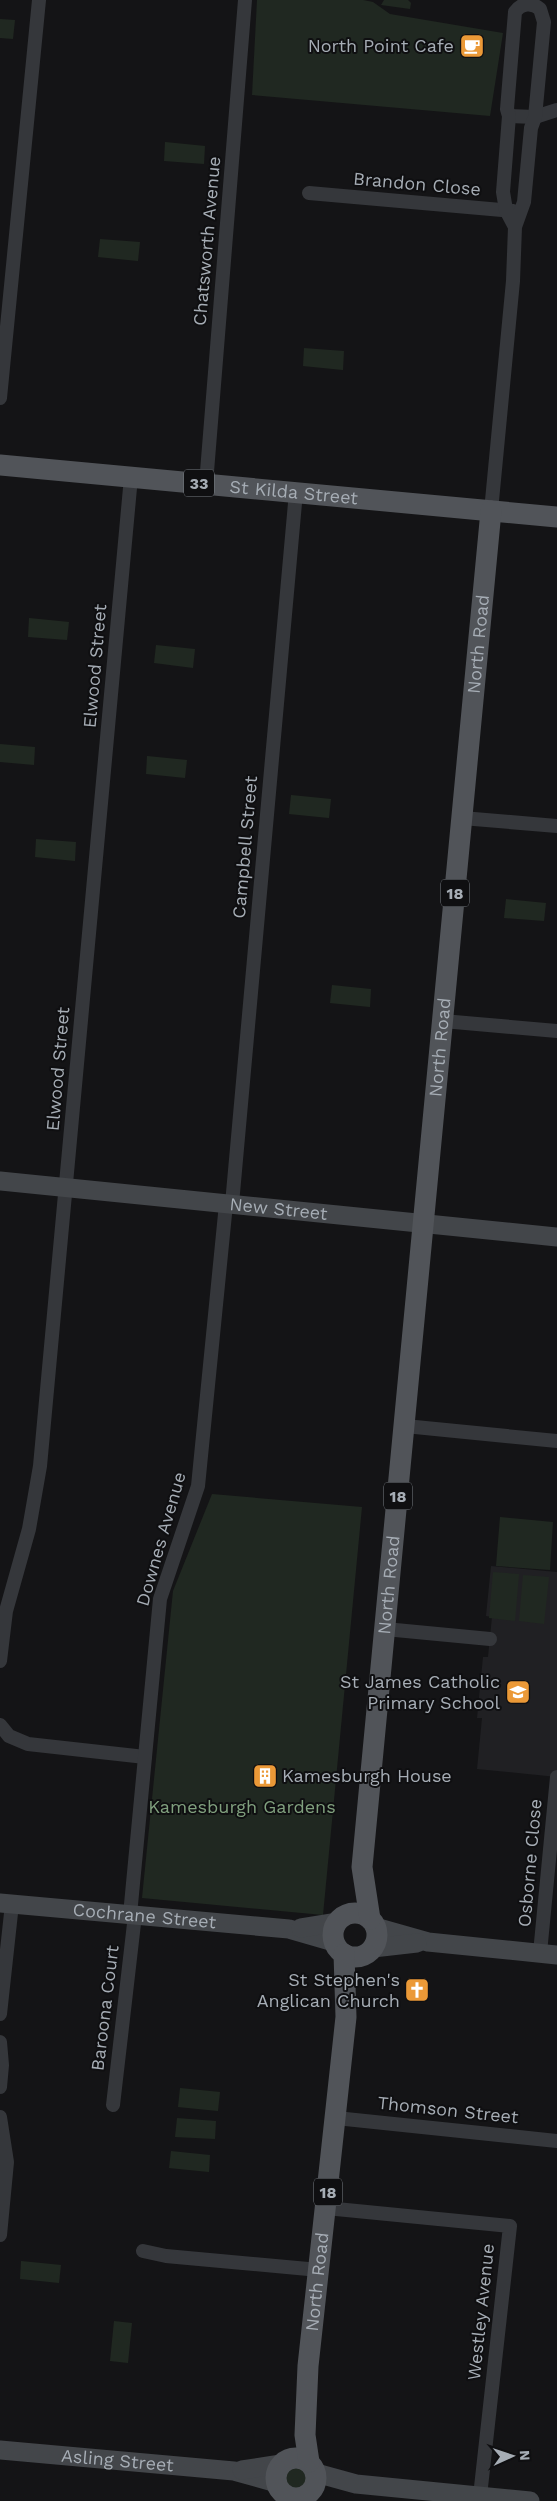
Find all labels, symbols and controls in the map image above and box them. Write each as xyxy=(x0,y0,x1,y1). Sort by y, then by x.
cafe icon: North Point Cafe xyxy=(459,33,485,59)
place label: North Point Cafe xyxy=(308,35,454,56)
street label: Chatsworth Avenue xyxy=(189,155,224,327)
street label: Brandon Close xyxy=(352,167,482,200)
road number: 33 xyxy=(184,469,214,496)
street label: St Kilda Street xyxy=(229,475,359,508)
street label: North Road xyxy=(463,594,493,695)
street label: Elwood Street xyxy=(79,603,110,729)
street label: Campbell Street xyxy=(228,774,261,919)
road number: 18 xyxy=(441,880,469,906)
street label: North Road xyxy=(424,997,455,1098)
street label: Elwood Street xyxy=(42,1006,73,1132)
street label: New Street xyxy=(229,1193,329,1224)
street label: Downes Avenue xyxy=(131,1469,190,1608)
road number: 18 xyxy=(384,1482,412,1510)
street label: North Road xyxy=(373,1534,404,1635)
place label: St James Catholic Primary School xyxy=(340,1671,500,1713)
school or university icon: St James Catholic Primary School xyxy=(505,1679,531,1705)
building icon: Kamesburgh House xyxy=(252,1763,278,1789)
place label: Kamesburgh House xyxy=(282,1765,452,1786)
park label: Kamesburgh Gardens xyxy=(148,1796,336,1817)
street label: Osborne Close xyxy=(513,1798,546,1928)
street label: Cochrane Street xyxy=(72,1899,217,1932)
street label: Baroona Court xyxy=(86,1944,123,2072)
place label: St Stephen's Anglican Church xyxy=(257,1969,400,2011)
church icon: St Stephen's Anglican Church xyxy=(404,1977,430,2003)
street label: Thomson Street xyxy=(377,2092,520,2127)
road number: 18 xyxy=(314,2178,342,2206)
street label: North Road xyxy=(301,2231,332,2332)
street label: Westley Avenue xyxy=(463,2242,498,2381)
north arrow xyxy=(487,2431,537,2481)
street label: Asling Street xyxy=(61,2445,175,2476)
text: N xyxy=(517,2450,533,2461)

